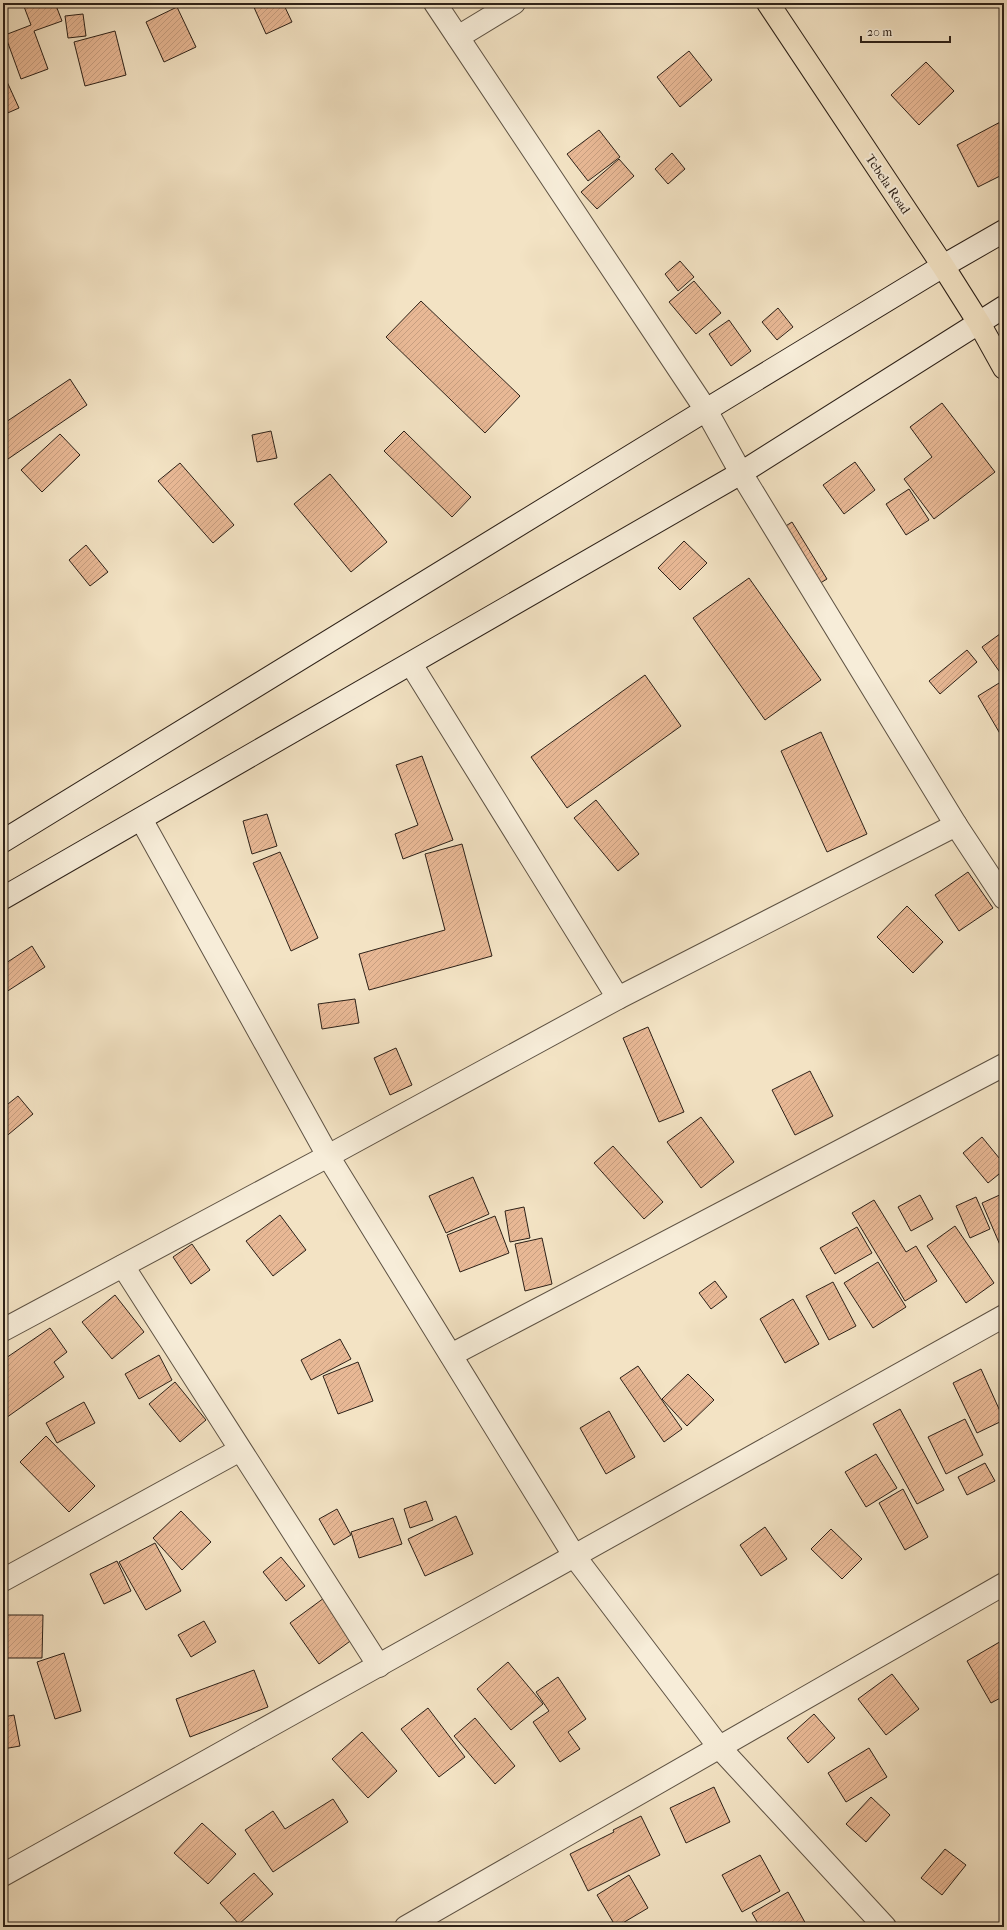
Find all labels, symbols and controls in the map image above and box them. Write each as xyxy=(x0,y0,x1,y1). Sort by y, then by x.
scale bar xyxy=(861,18,950,44)
text: 20 m xyxy=(867,25,892,39)
street label: Tebela Road xyxy=(863,151,914,217)

